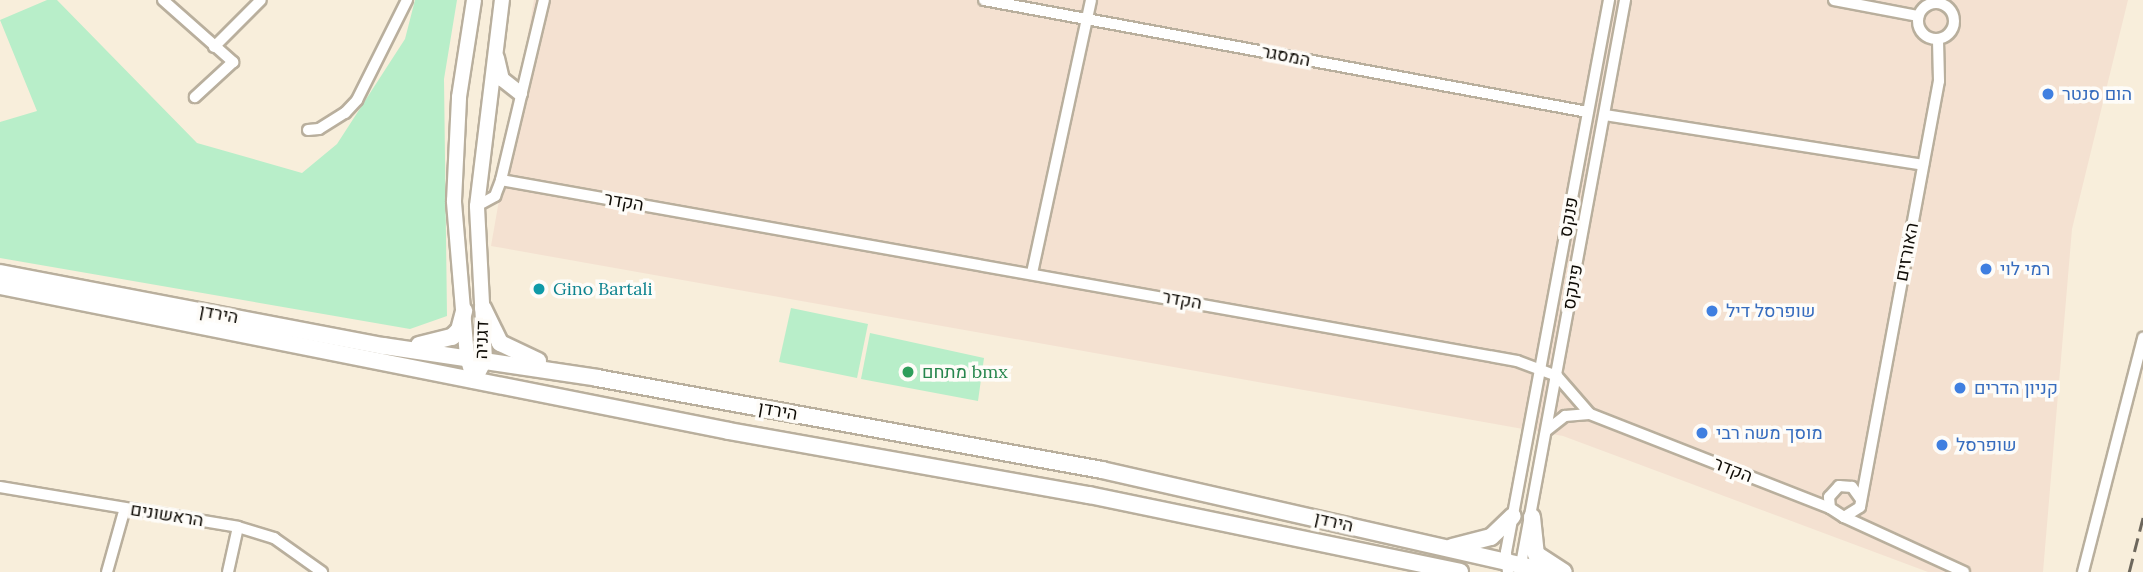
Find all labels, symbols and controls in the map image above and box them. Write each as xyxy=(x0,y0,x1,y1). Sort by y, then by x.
street label: המסגר xyxy=(1260,41,1312,71)
place label: הום סנטר xyxy=(2062,83,2132,105)
marker: הום סנטר xyxy=(2040,86,2056,102)
street label: הקדר xyxy=(602,188,646,216)
street label: פנקס xyxy=(1555,195,1583,239)
street label: האורזים xyxy=(1891,221,1923,283)
place label: רמי לוי xyxy=(2000,258,2050,280)
marker: רמי לוי xyxy=(1978,261,1994,277)
street label: פינקס xyxy=(1558,263,1588,311)
place label: Gino Bartali xyxy=(553,278,653,300)
marker: Gino Bartali xyxy=(531,281,547,297)
street label: הקדר xyxy=(1160,286,1204,314)
street label: הירדן xyxy=(198,300,240,328)
place label: שופרסל דיל xyxy=(1726,300,1815,322)
marker: שופרסל דיל xyxy=(1704,303,1720,319)
street label: דגניה xyxy=(471,320,493,360)
place label: מתחם bmx xyxy=(922,361,1008,383)
marker: מתחם bmx xyxy=(900,364,916,380)
place label: קניון הדרים xyxy=(1974,377,2058,399)
marker: קניון הדרים xyxy=(1952,380,1968,396)
street label: הירדן xyxy=(757,397,799,425)
place label: מוסך משה רבי xyxy=(1716,422,1823,444)
marker: מוסך משה רבי xyxy=(1694,425,1710,441)
place label: שופרסל xyxy=(1956,434,2016,456)
marker: שופרסל xyxy=(1934,437,1950,453)
street label: הקדר xyxy=(1710,453,1756,487)
street label: הראשונים xyxy=(129,499,205,531)
street label: הירדן xyxy=(1312,507,1356,537)

